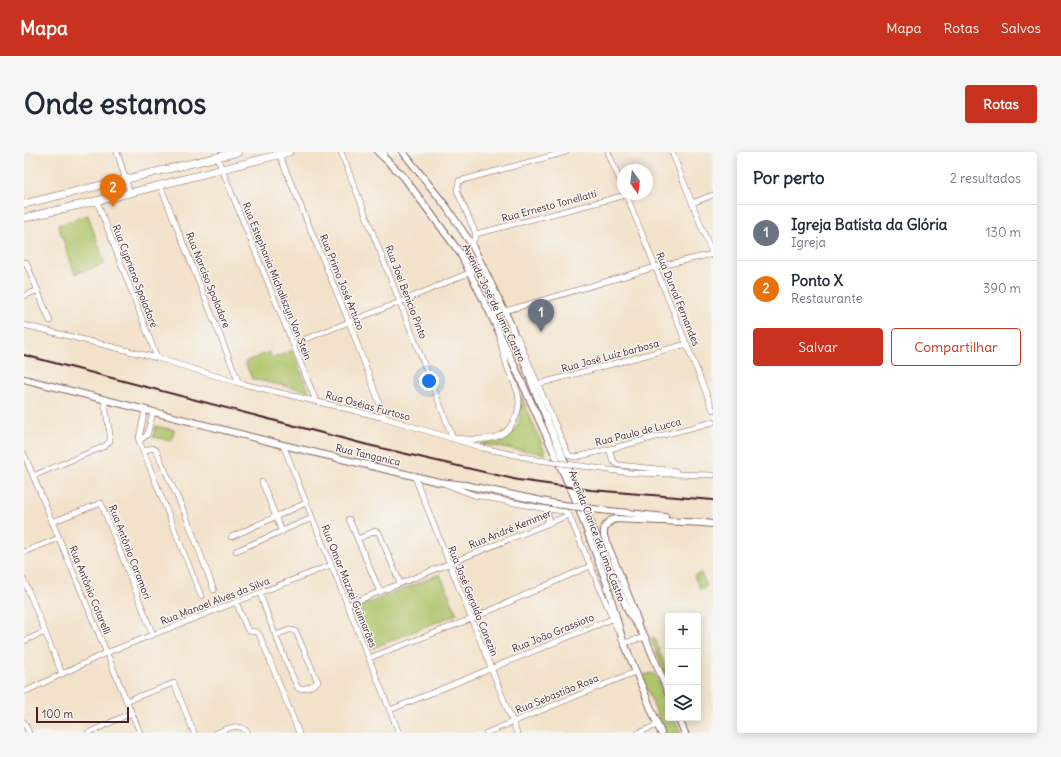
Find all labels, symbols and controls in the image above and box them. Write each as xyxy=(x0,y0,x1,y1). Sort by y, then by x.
text: Mapa xyxy=(20,16,68,40)
text: Mapa xyxy=(886,19,921,37)
text: Rotas xyxy=(943,19,979,37)
text: Salvos xyxy=(1001,19,1041,37)
button: Rotas xyxy=(965,85,1037,123)
text: Onde estamos xyxy=(24,86,206,122)
north arrow xyxy=(617,164,653,200)
text: Por perto xyxy=(753,167,824,189)
text: 2 resultados xyxy=(950,170,1021,187)
pin: 2 xyxy=(100,174,126,207)
street label: Rua Ernesto Tonellatti xyxy=(500,187,598,225)
street label: Rua Estephania Michaliszyn Von Stein xyxy=(239,200,315,362)
text: Igreja Batista da Glória xyxy=(791,215,947,234)
street label: Rua Cypriano Spoladore xyxy=(109,223,161,329)
text: 1 xyxy=(763,224,769,241)
text: 130 m xyxy=(985,224,1021,241)
street label: Rua Narciso Spoladore xyxy=(183,230,233,330)
street label: Rua Primo José Artuzo xyxy=(317,232,367,332)
text: Igreja xyxy=(791,234,826,251)
street label: Avenida José de Lima Castro xyxy=(460,242,528,364)
street label: Rua Joel Benício Pinto xyxy=(382,243,430,341)
street label: Rua Durval Fernandes xyxy=(653,250,703,348)
text: Ponto X xyxy=(791,271,843,290)
text: 2 xyxy=(762,280,770,297)
text: 390 m xyxy=(983,280,1021,297)
text: Restaurante xyxy=(791,290,863,307)
pin: 1 xyxy=(528,299,554,332)
button: Salvar xyxy=(753,328,883,366)
button: Compartilhar xyxy=(891,328,1021,366)
street label: Rua José Luíz barbosa xyxy=(560,337,660,375)
your location xyxy=(419,371,439,391)
street label: Rua Oséias Furtoso xyxy=(324,388,412,424)
street label: Rua Paulo de Lucca xyxy=(594,415,683,449)
street label: Rua Tanganica xyxy=(334,441,402,469)
street label: Avenida Clarice de Lima Castro xyxy=(566,468,628,604)
street label: Rua Antônio Caramori xyxy=(106,503,154,601)
street label: Rua André Kemmer xyxy=(467,506,553,552)
street label: Rua Omar Mazzei Guimarães xyxy=(318,523,380,650)
street label: Rua Antônio Cotarelli xyxy=(66,544,114,636)
street label: Rua José Geraldo Canezin xyxy=(445,544,501,658)
street label: Rua Manoel Alves da Silva xyxy=(159,574,272,628)
street label: Rua João Grassioto xyxy=(510,610,596,655)
map controls xyxy=(665,613,701,721)
button: + xyxy=(665,613,701,649)
button: − xyxy=(665,649,701,685)
street label: Rua Sebastião Rosa xyxy=(514,671,601,717)
button: layers xyxy=(665,685,701,721)
scale bar xyxy=(36,705,129,724)
text: 100 m xyxy=(42,707,73,721)

